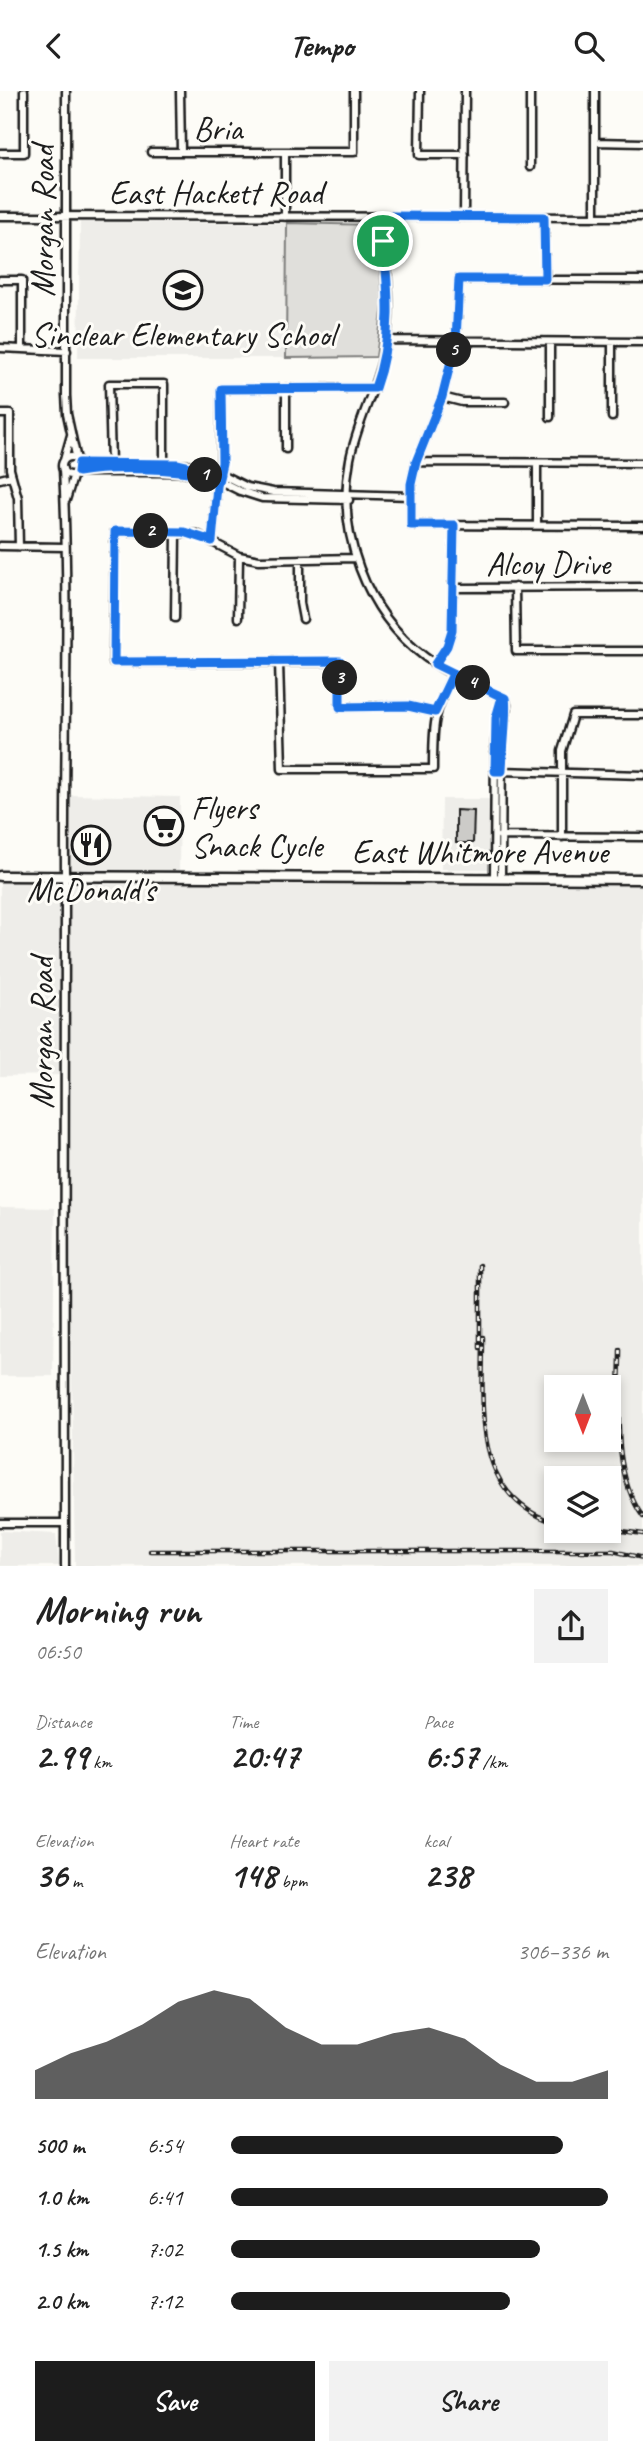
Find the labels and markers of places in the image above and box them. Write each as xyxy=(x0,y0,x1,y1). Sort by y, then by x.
pin xyxy=(353,211,413,271)
school or university icon: Sinclear Elementary School xyxy=(162,269,204,311)
place label: Sinclear Elementary School xyxy=(31,314,340,356)
pin: 5 xyxy=(436,333,472,367)
pin: 1 xyxy=(188,457,222,493)
pin: 2 xyxy=(134,513,168,549)
pin: 3 xyxy=(322,661,358,695)
pin: 4 xyxy=(456,665,490,701)
place label: Flyers Snack Cycle xyxy=(191,787,325,867)
supermarket icon: Flyers Snack Cycle xyxy=(143,805,185,847)
restaurant icon: McDonald's xyxy=(70,824,112,866)
place label: McDonald's xyxy=(27,869,158,911)

